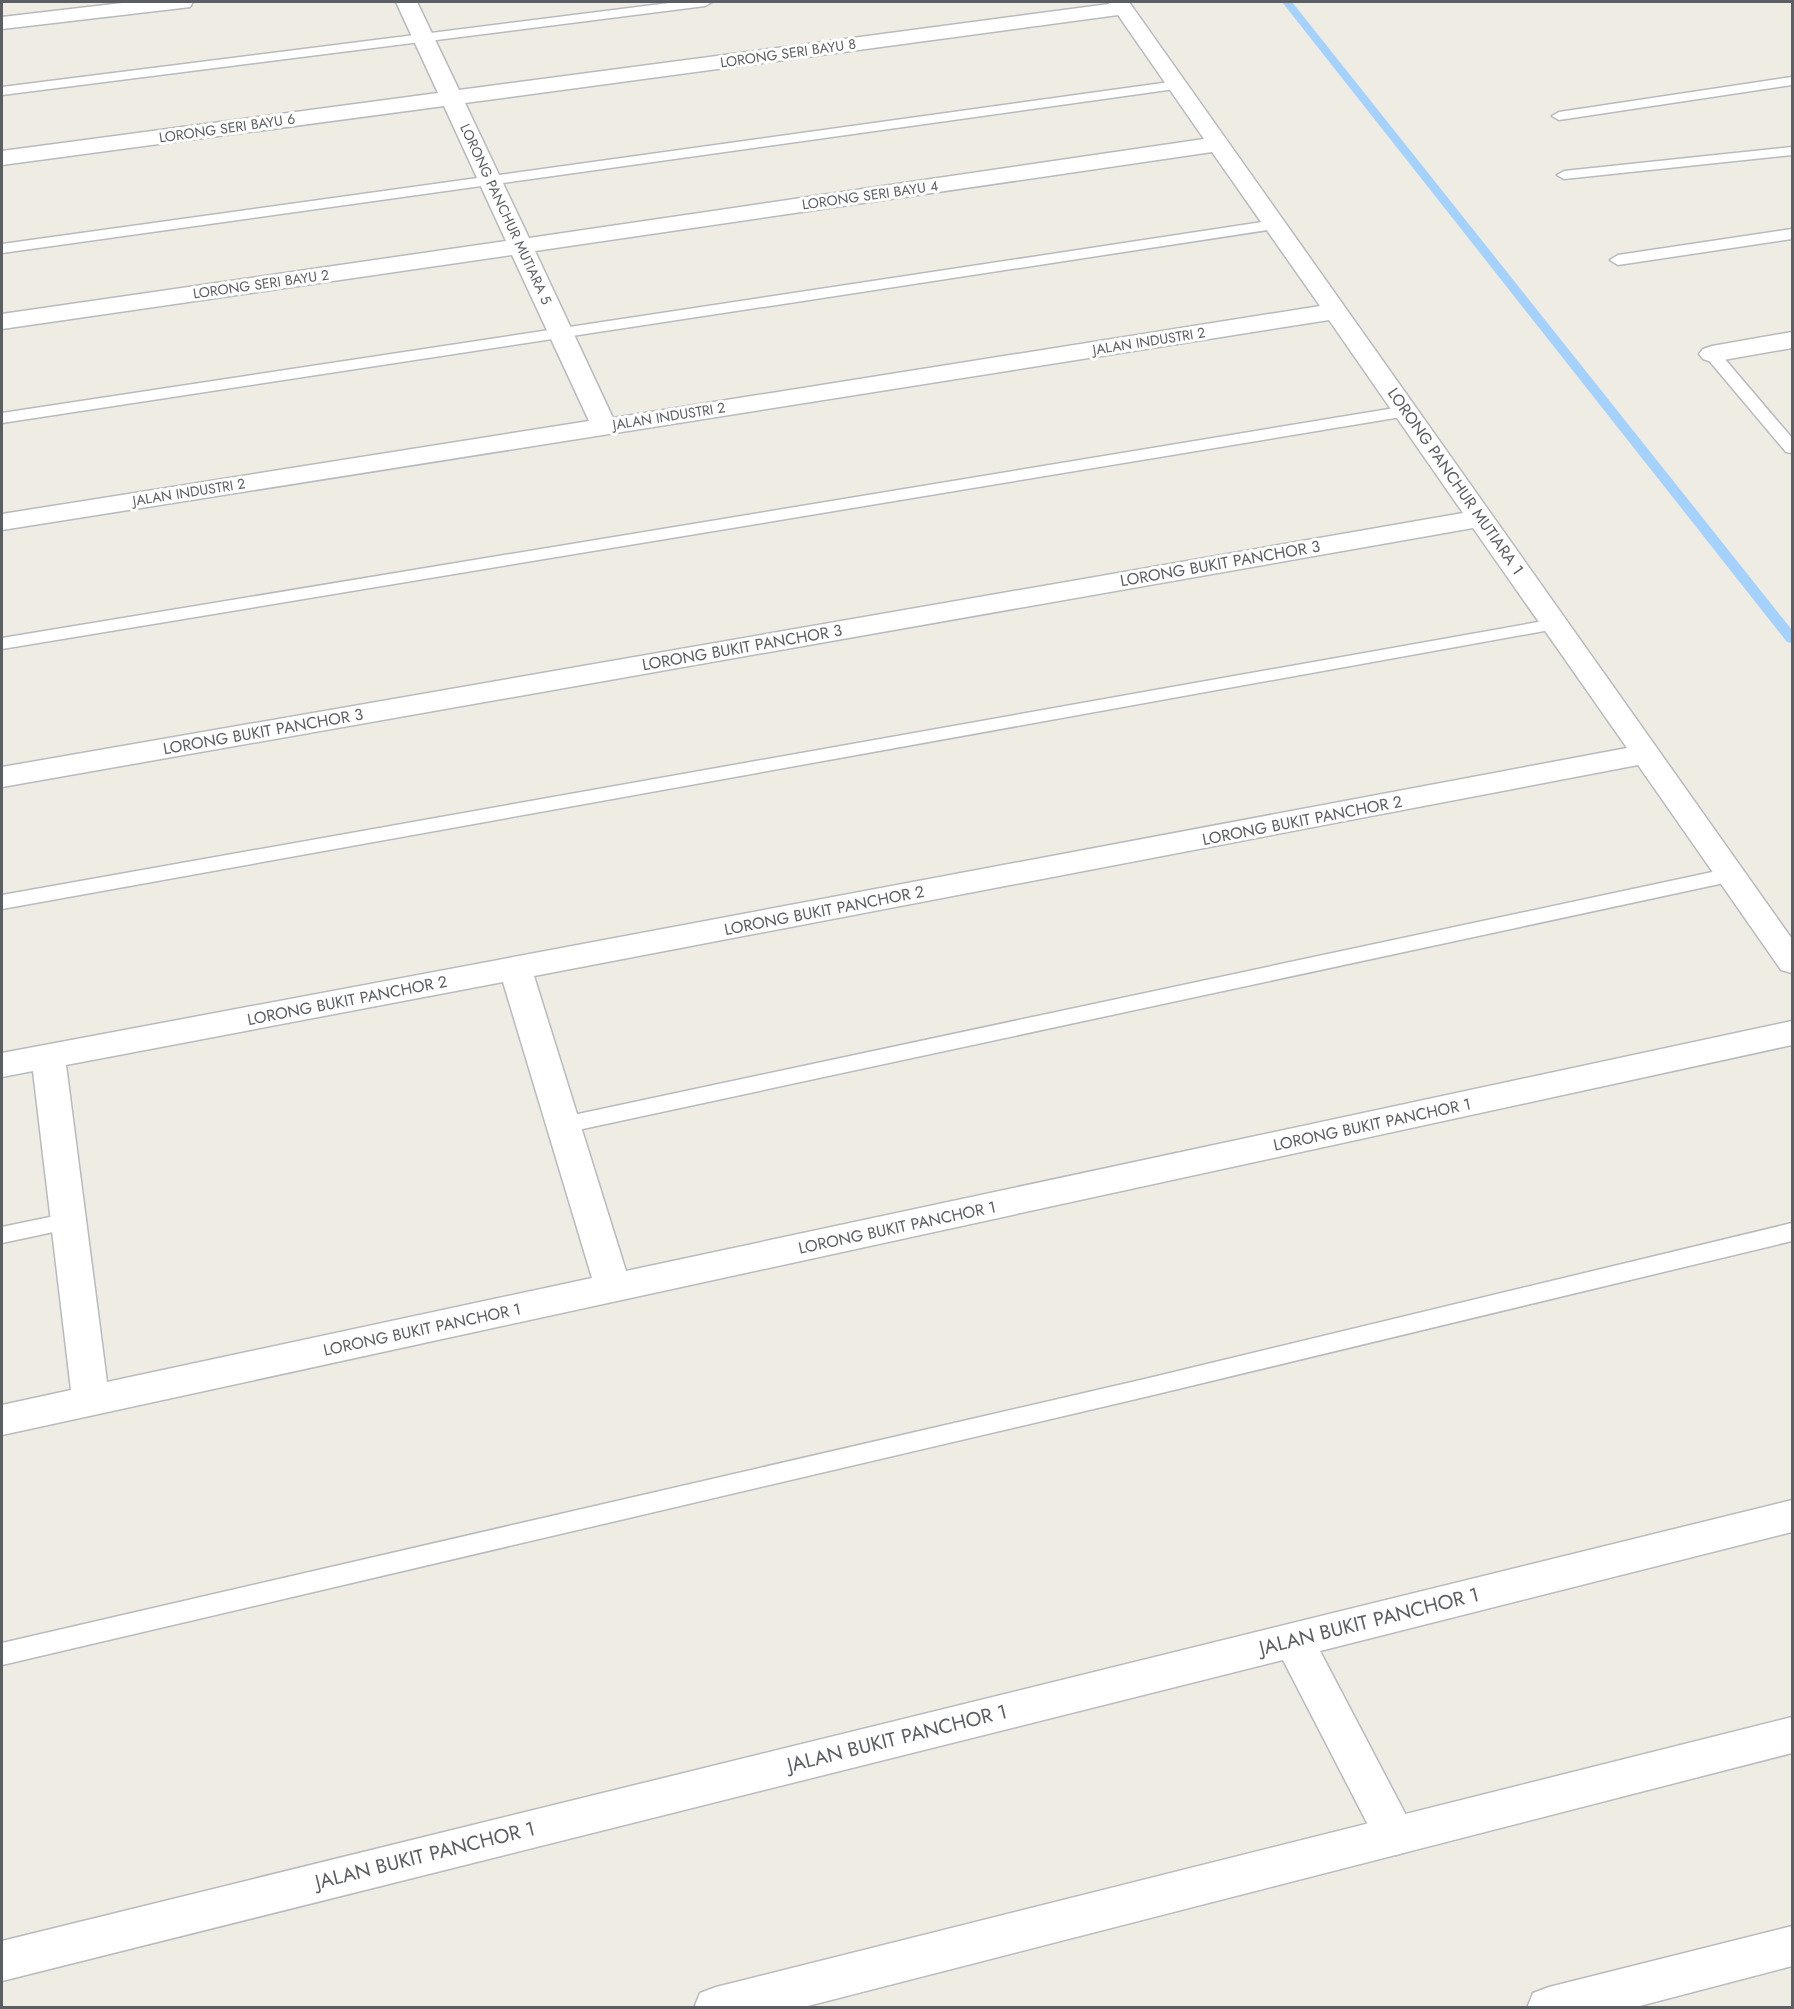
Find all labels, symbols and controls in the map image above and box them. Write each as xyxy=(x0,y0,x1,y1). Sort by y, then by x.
street label: LORONG SERI BAYU 8 xyxy=(719,34,857,72)
street label: LORONG SERI BAYU 6 xyxy=(158,109,296,147)
street label: LORONG PANCHUR MUTIARA 5 xyxy=(455,120,557,308)
street label: LORONG SERI BAYU 4 xyxy=(801,176,939,214)
street label: LORONG SERI BAYU 2 xyxy=(192,265,330,303)
street label: JALAN INDUSTRI 2 xyxy=(1089,322,1207,360)
street label: LORONG PANCHUR MUTIARA 1 xyxy=(1382,383,1529,580)
street label: JALAN INDUSTRI 2 xyxy=(609,397,727,435)
street label: JALAN INDUSTRI 2 xyxy=(129,473,247,511)
street label: LORONG BUKIT PANCHOR 3 xyxy=(1118,535,1322,592)
street label: LORONG BUKIT PANCHOR 3 xyxy=(640,619,844,676)
street label: LORONG BUKIT PANCHOR 3 xyxy=(161,703,365,760)
street label: LORONG BUKIT PANCHOR 2 xyxy=(1200,790,1404,851)
street label: LORONG BUKIT PANCHOR 2 xyxy=(722,880,926,941)
street label: LORONG BUKIT PANCHOR 2 xyxy=(245,970,449,1031)
street label: LORONG BUKIT PANCHOR 1 xyxy=(1271,1092,1473,1157)
street label: LORONG BUKIT PANCHOR 1 xyxy=(796,1195,998,1260)
street label: LORONG BUKIT PANCHOR 1 xyxy=(321,1297,523,1362)
street label: JALAN BUKIT PANCHOR 1 xyxy=(1253,1580,1482,1664)
street label: JALAN BUKIT PANCHOR 1 xyxy=(781,1697,1010,1781)
street label: JALAN BUKIT PANCHOR 1 xyxy=(309,1814,538,1898)

